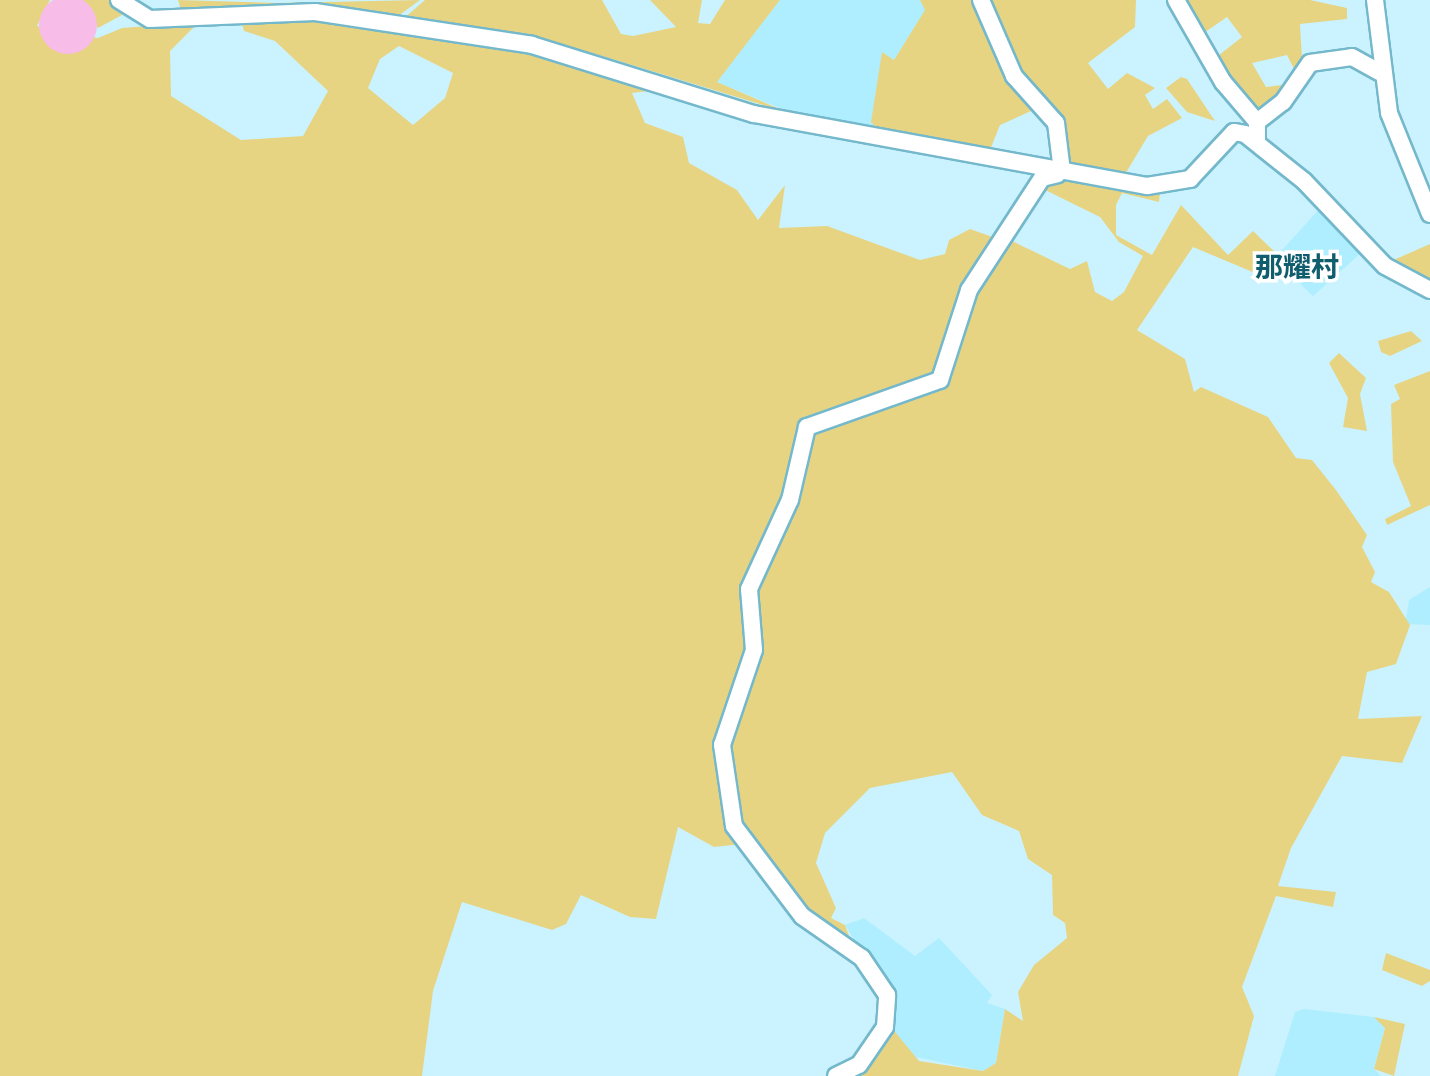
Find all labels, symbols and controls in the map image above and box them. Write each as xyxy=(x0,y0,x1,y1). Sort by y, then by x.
district label: 那耀村 xyxy=(1255,250,1339,284)

